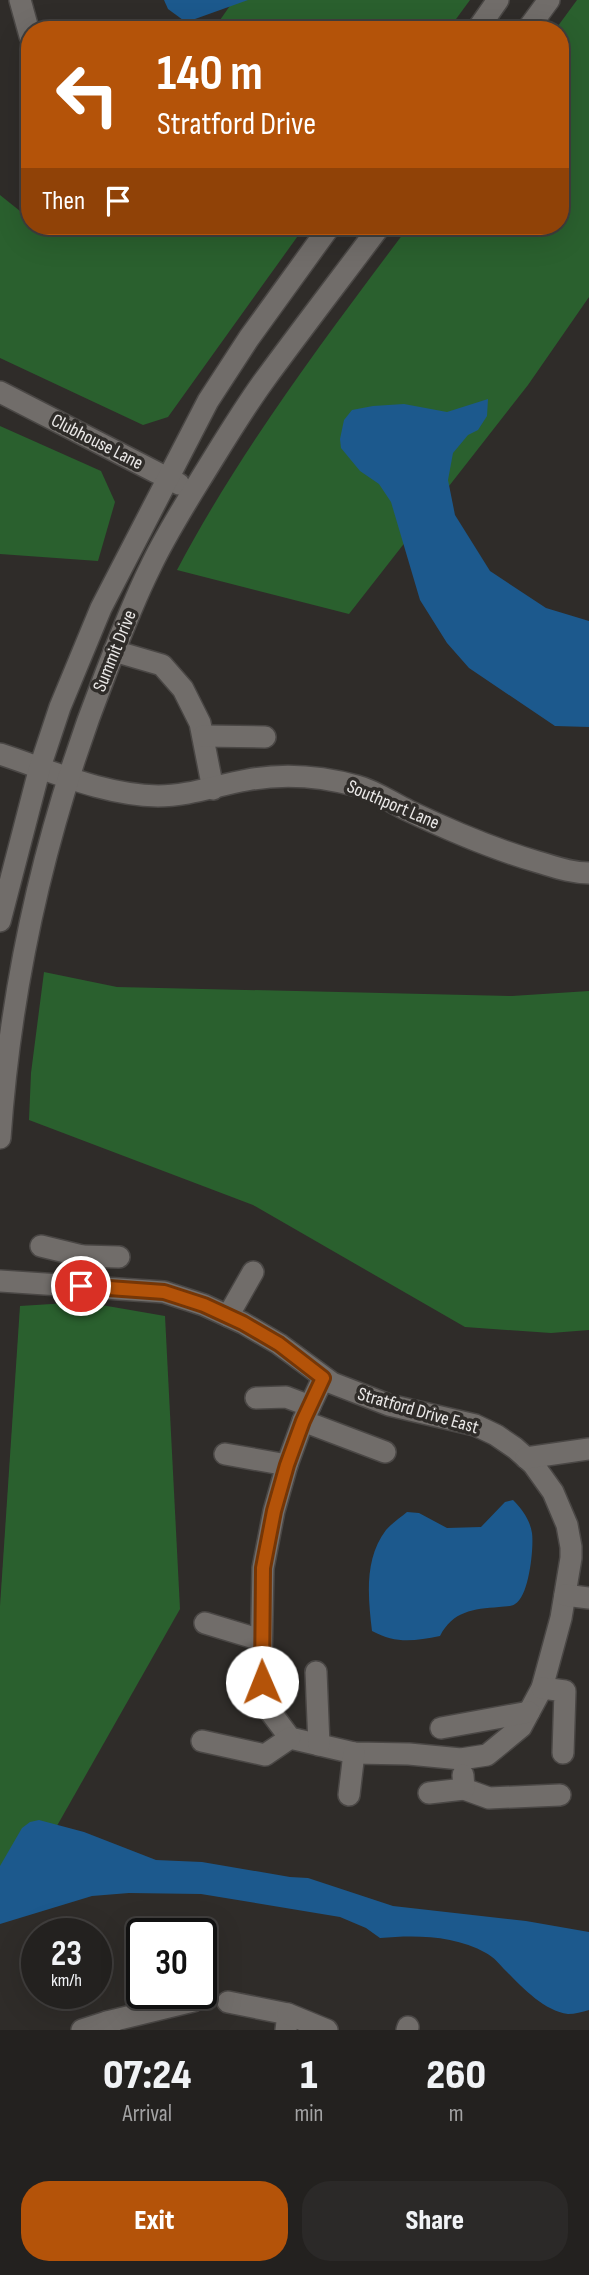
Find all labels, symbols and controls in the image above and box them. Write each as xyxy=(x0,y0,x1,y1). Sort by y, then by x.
text: 140 m xyxy=(157,45,263,104)
icon: left xyxy=(42,49,133,140)
text: Stratford Drive xyxy=(157,105,316,144)
icon: arrive xyxy=(99,182,137,220)
text: Then xyxy=(42,186,85,217)
street label: Clubhouse Lane xyxy=(47,409,147,475)
street label: Summit Drive xyxy=(88,607,142,695)
street label: Southport Lane xyxy=(343,775,443,835)
pin xyxy=(51,1256,111,1316)
icon: arrive xyxy=(62,1267,100,1305)
street label: Stratford Drive East xyxy=(355,1383,481,1439)
position arrow xyxy=(225,1645,299,1719)
speed limit sign: 30 xyxy=(126,1918,217,2009)
text: 23 xyxy=(51,1933,82,1976)
text: km/h xyxy=(51,1970,82,1991)
text: 07:24 xyxy=(103,2050,192,2101)
text: 1 xyxy=(300,2050,318,2101)
text: 260 xyxy=(426,2050,486,2101)
text: Arrival xyxy=(122,2100,172,2128)
text: min xyxy=(294,2100,323,2128)
text: m xyxy=(449,2100,464,2128)
button: Exit xyxy=(21,2181,288,2261)
button: Share xyxy=(302,2181,568,2261)

